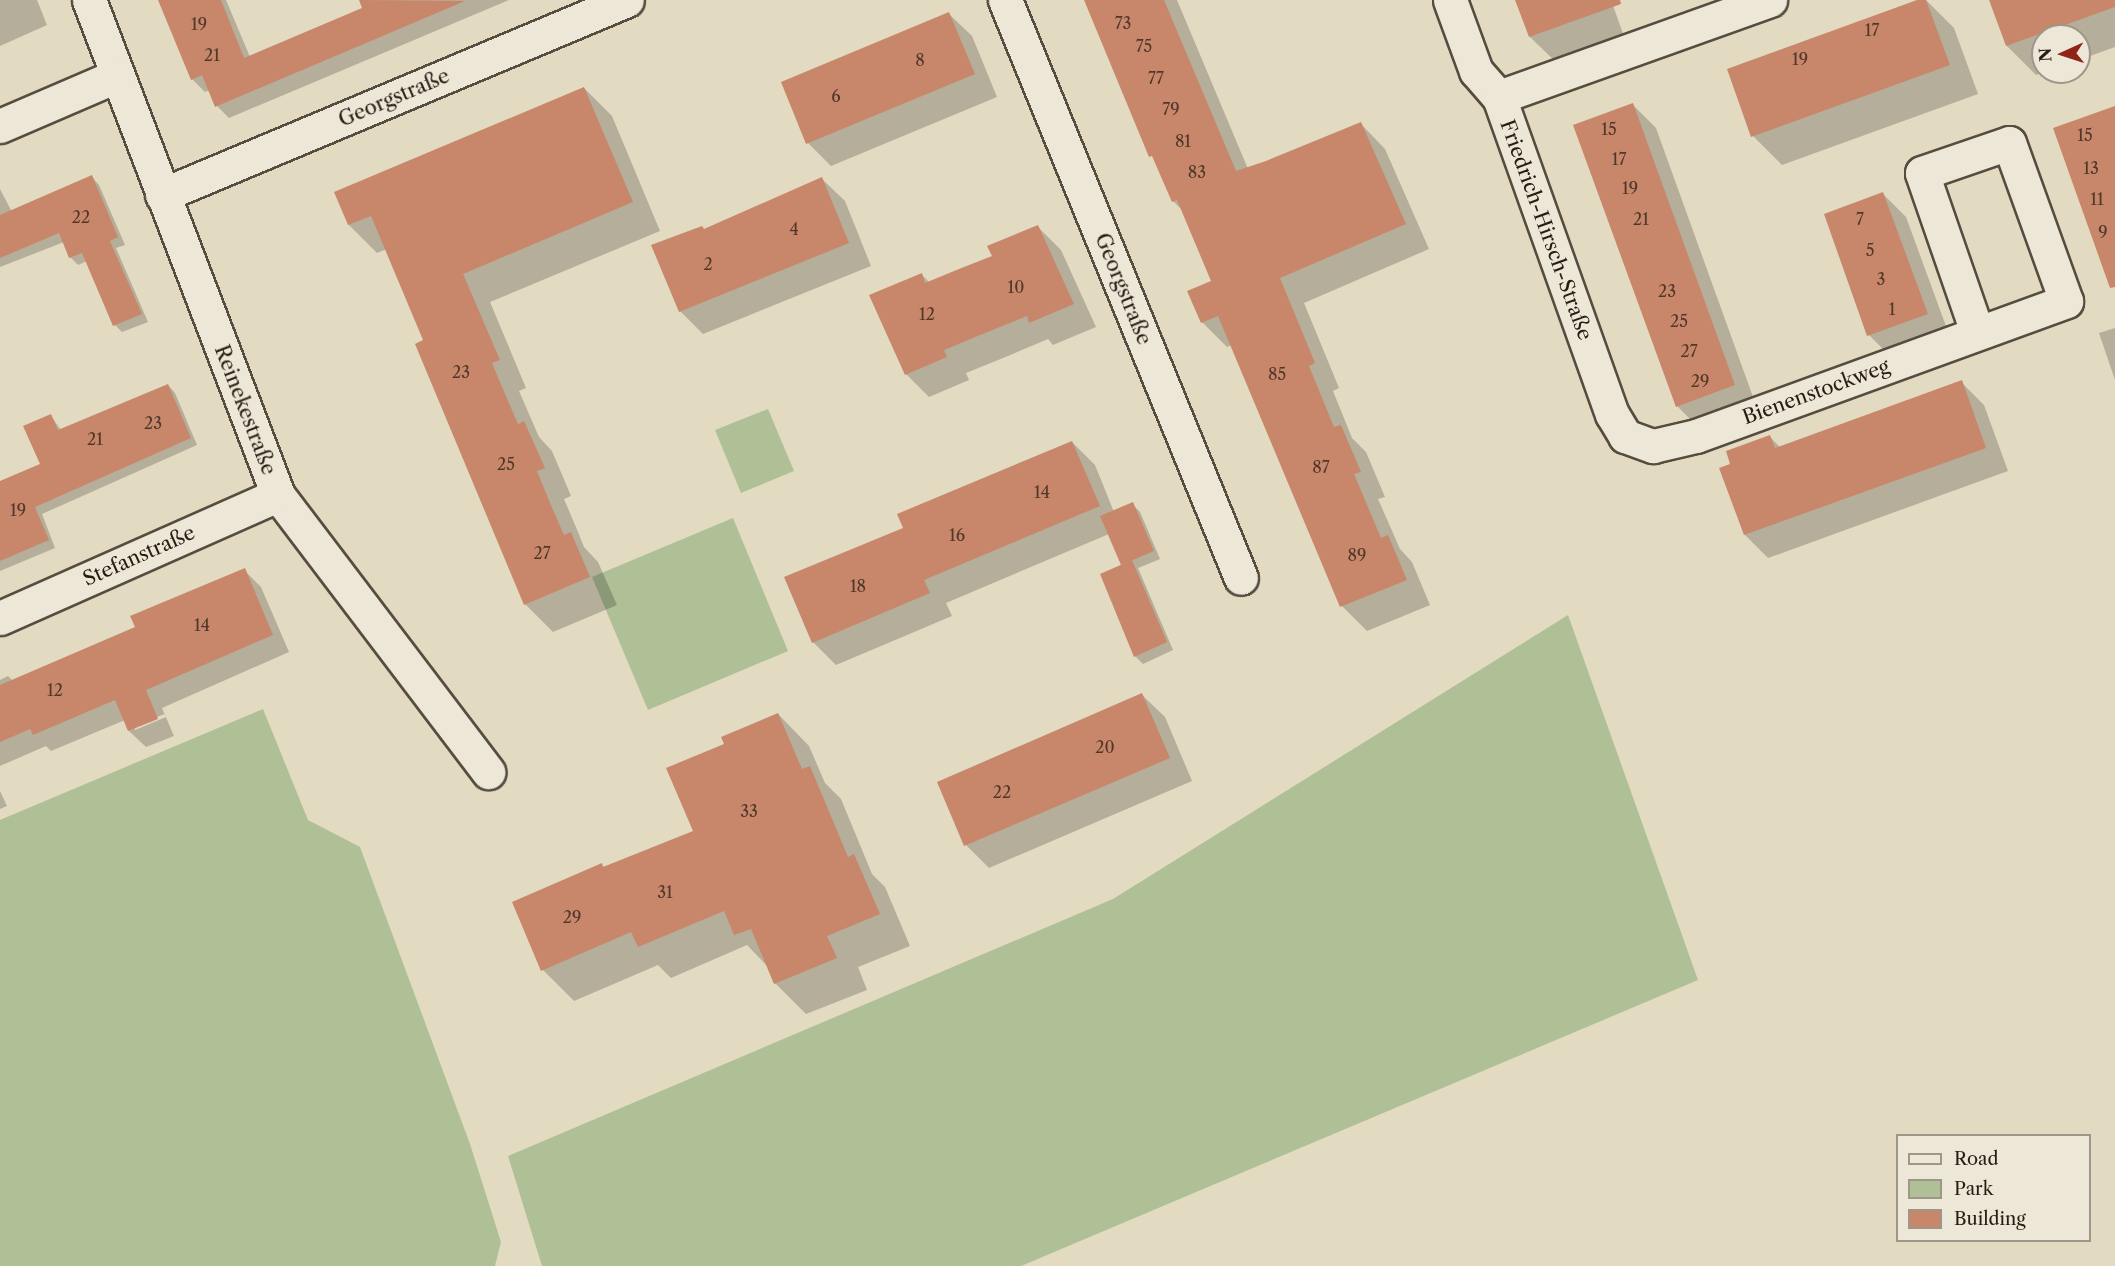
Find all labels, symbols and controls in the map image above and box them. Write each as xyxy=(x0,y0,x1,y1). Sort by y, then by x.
house number: 73 xyxy=(1115,13,1131,33)
house number: 19 xyxy=(191,14,207,34)
house number: 17 xyxy=(1865,20,1879,40)
north arrow xyxy=(2031,24,2091,84)
house number: 75 xyxy=(1136,36,1152,56)
house number: 21 xyxy=(204,45,220,65)
text: N xyxy=(2035,47,2055,62)
house number: 19 xyxy=(1792,49,1808,69)
house number: 8 xyxy=(915,50,925,70)
street label: Georgstraße xyxy=(335,64,453,132)
house number: 77 xyxy=(1148,68,1164,88)
house number: 6 xyxy=(831,86,841,106)
house number: 79 xyxy=(1162,99,1180,119)
street label: Friedrich-Hirsch-Straße xyxy=(1495,116,1597,344)
house number: 15 xyxy=(1601,119,1617,139)
house number: 15 xyxy=(2077,125,2093,145)
house number: 81 xyxy=(1175,131,1191,151)
house number: 17 xyxy=(1612,149,1626,169)
house number: 13 xyxy=(2083,158,2099,178)
house number: 83 xyxy=(1188,162,1206,182)
house number: 19 xyxy=(1622,178,1638,198)
house number: 11 xyxy=(2090,189,2104,209)
house number: 22 xyxy=(72,207,90,227)
house number: 21 xyxy=(1633,209,1649,229)
house number: 7 xyxy=(1856,209,1864,229)
house number: 4 xyxy=(789,219,799,239)
house number: 9 xyxy=(2098,222,2108,242)
street label: Georgstraße xyxy=(1090,230,1156,348)
house number: 5 xyxy=(1866,240,1874,260)
house number: 2 xyxy=(703,254,713,274)
house number: 3 xyxy=(1877,269,1885,289)
house number: 10 xyxy=(1008,277,1024,297)
house number: 23 xyxy=(1658,281,1676,301)
house number: 1 xyxy=(1889,299,1895,319)
house number: 12 xyxy=(919,304,935,324)
house number: 25 xyxy=(1670,311,1688,331)
house number: 27 xyxy=(1680,341,1698,361)
street label: Reinekestraße xyxy=(209,342,281,478)
street label: Bienenstockweg xyxy=(1739,354,1893,430)
house number: 23 xyxy=(452,362,470,382)
house number: 85 xyxy=(1268,364,1286,384)
house number: 29 xyxy=(1691,371,1709,391)
house number: 23 xyxy=(144,413,162,433)
house number: 21 xyxy=(87,429,103,449)
house number: 25 xyxy=(497,454,515,474)
house number: 87 xyxy=(1312,457,1330,477)
house number: 14 xyxy=(1034,482,1050,502)
house number: 19 xyxy=(10,500,26,520)
street label: Stefanstraße xyxy=(79,521,199,591)
house number: 16 xyxy=(949,525,965,545)
house number: 27 xyxy=(533,543,551,563)
house number: 89 xyxy=(1348,545,1366,565)
house number: 18 xyxy=(850,576,866,596)
house number: 14 xyxy=(194,615,210,635)
house number: 12 xyxy=(47,680,63,700)
house number: 20 xyxy=(1095,737,1115,757)
house number: 22 xyxy=(993,782,1011,802)
house number: 33 xyxy=(740,801,758,821)
house number: 31 xyxy=(657,882,673,902)
house number: 29 xyxy=(563,907,581,927)
legend xyxy=(1896,1134,2091,1242)
text: Road xyxy=(1954,1148,1999,1170)
text: Park xyxy=(1954,1178,1993,1200)
text: Building xyxy=(1954,1208,2026,1230)

